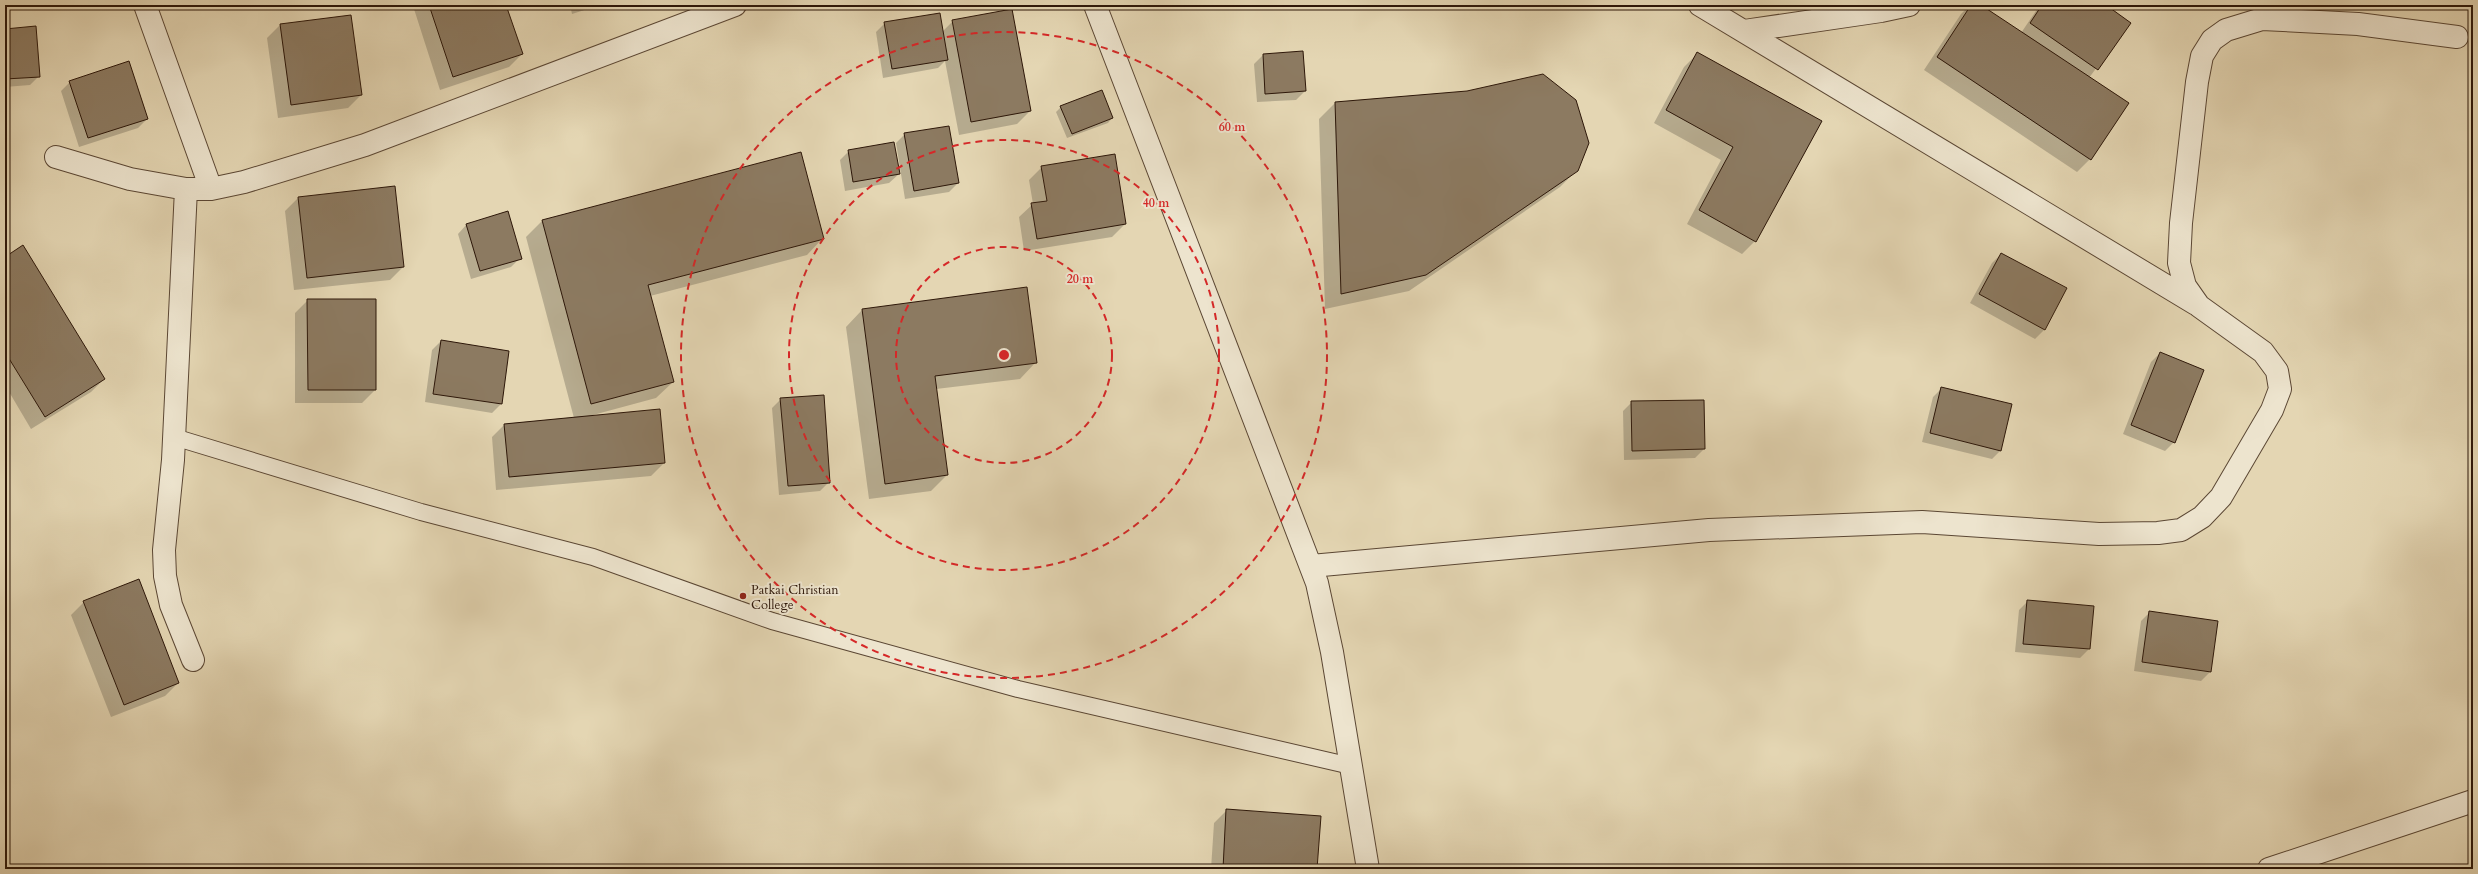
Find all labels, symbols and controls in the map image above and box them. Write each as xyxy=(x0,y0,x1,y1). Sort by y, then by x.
text: 60 m xyxy=(1219,119,1246,135)
text: 40 m xyxy=(1143,195,1170,211)
text: 20 m xyxy=(1067,271,1094,287)
centre of rings xyxy=(997,348,1011,362)
place label: Patkai Christian College xyxy=(751,581,839,614)
marker: Patkai Christian College xyxy=(738,591,748,601)

